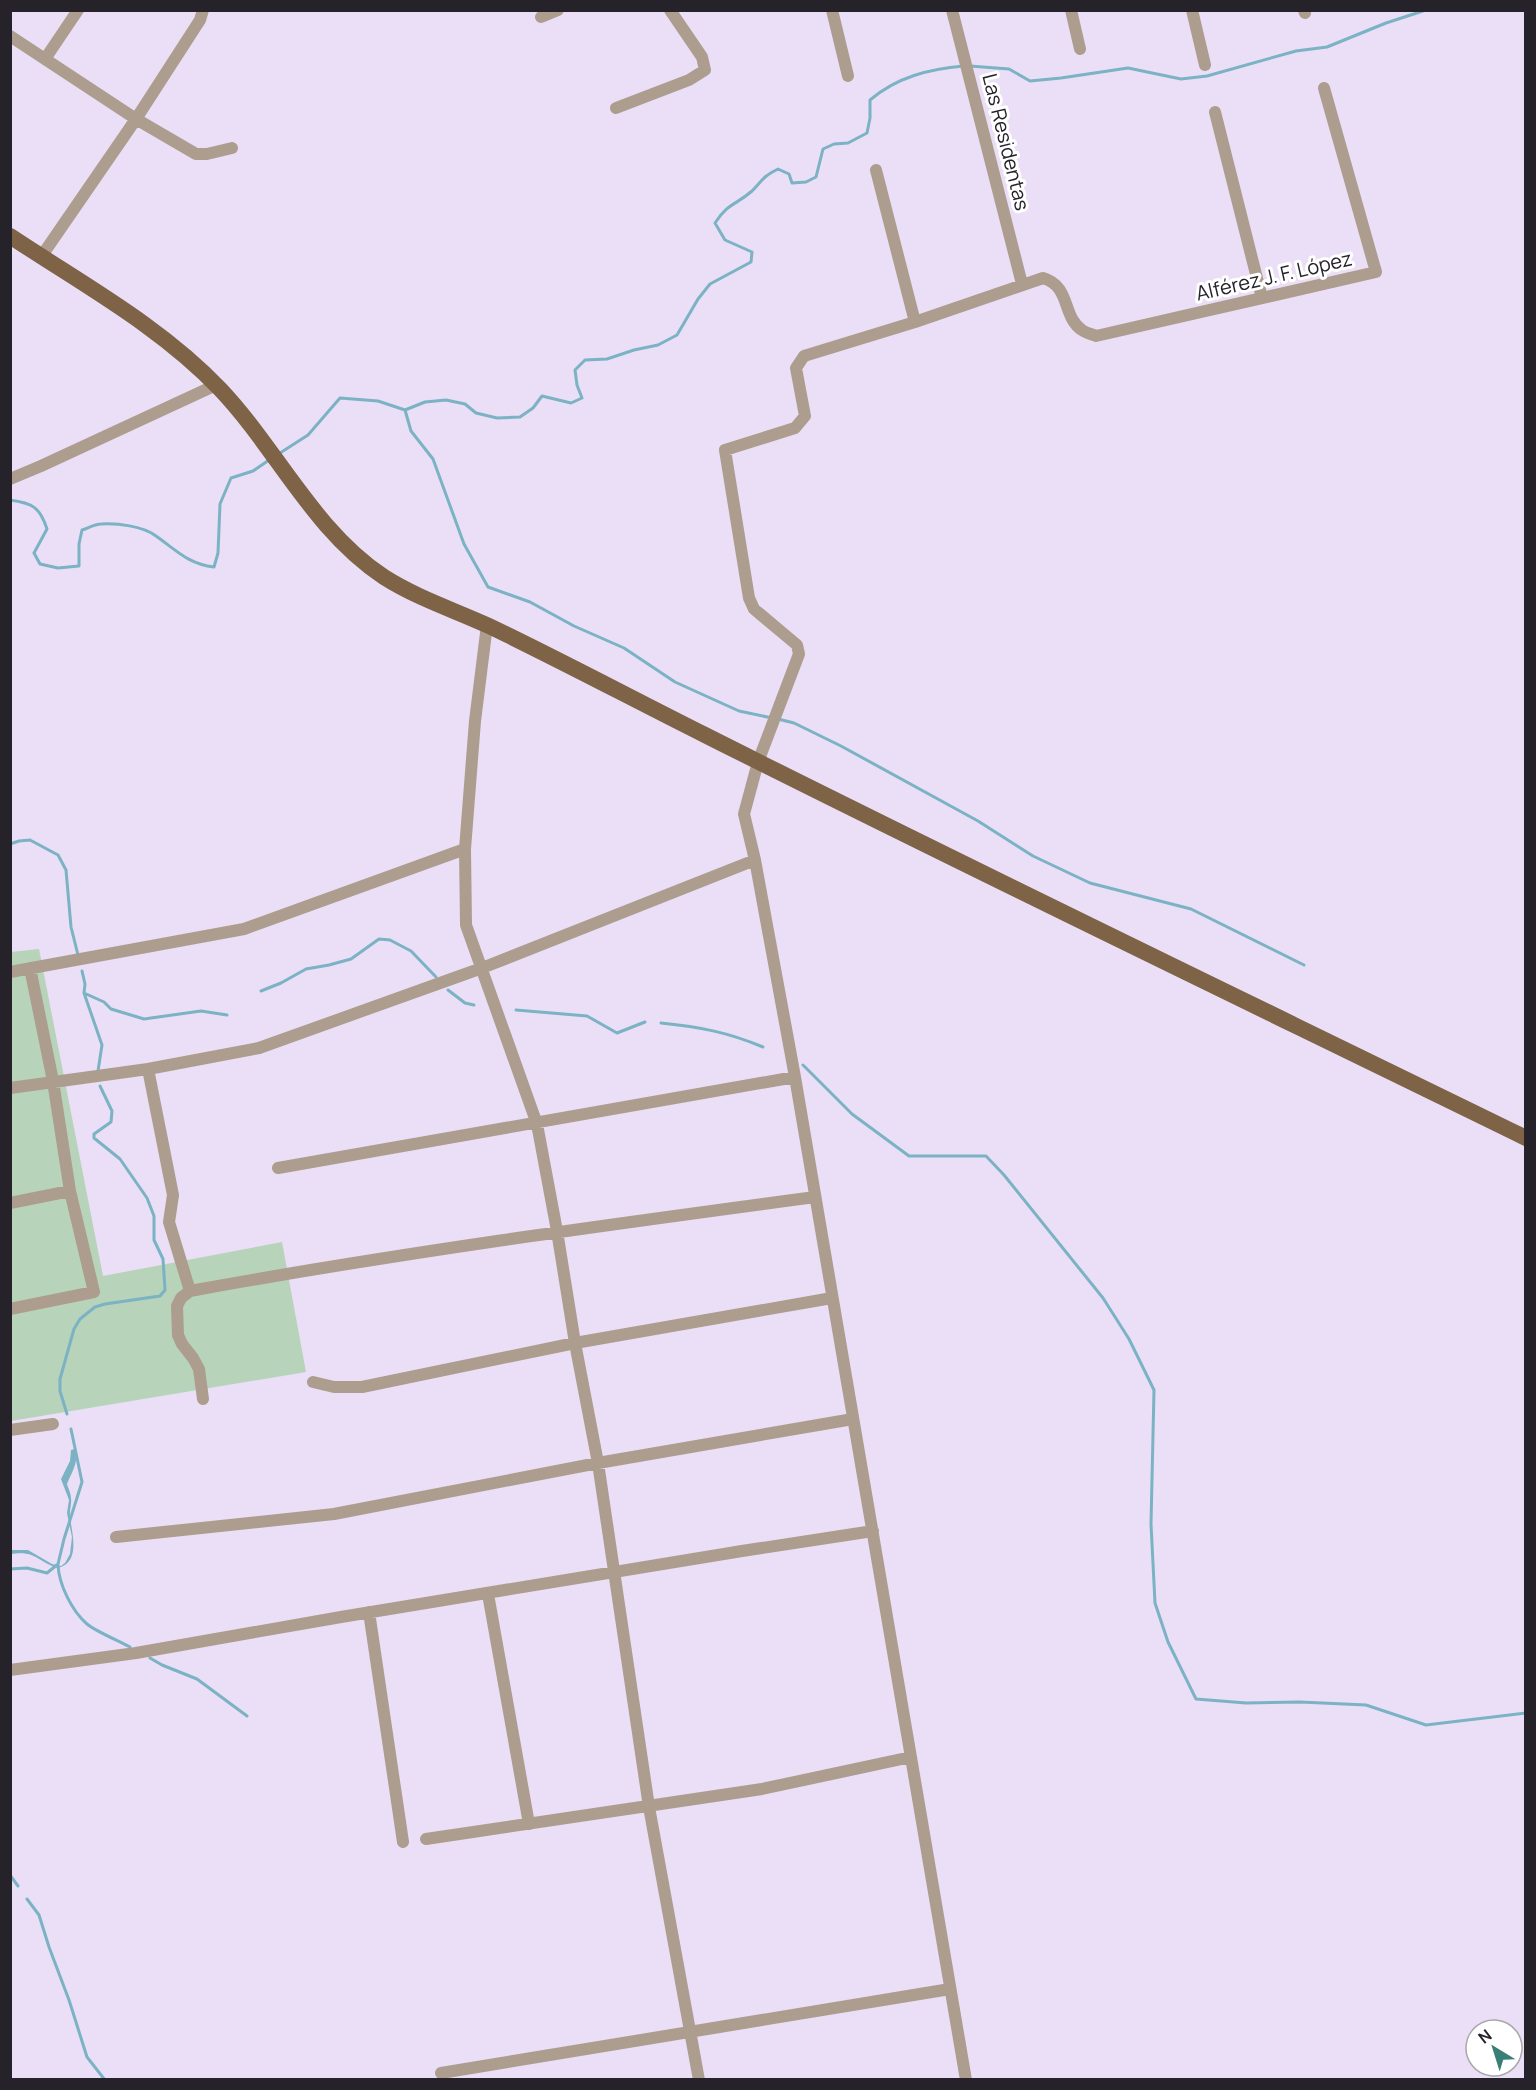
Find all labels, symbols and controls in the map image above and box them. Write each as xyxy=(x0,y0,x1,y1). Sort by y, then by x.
street label: Las Residentas xyxy=(976,71,1037,213)
street label: Alférez J. F. López xyxy=(1193,244,1355,307)
north arrow xyxy=(1464,2018,1524,2078)
text: N xyxy=(1473,2024,1496,2048)

